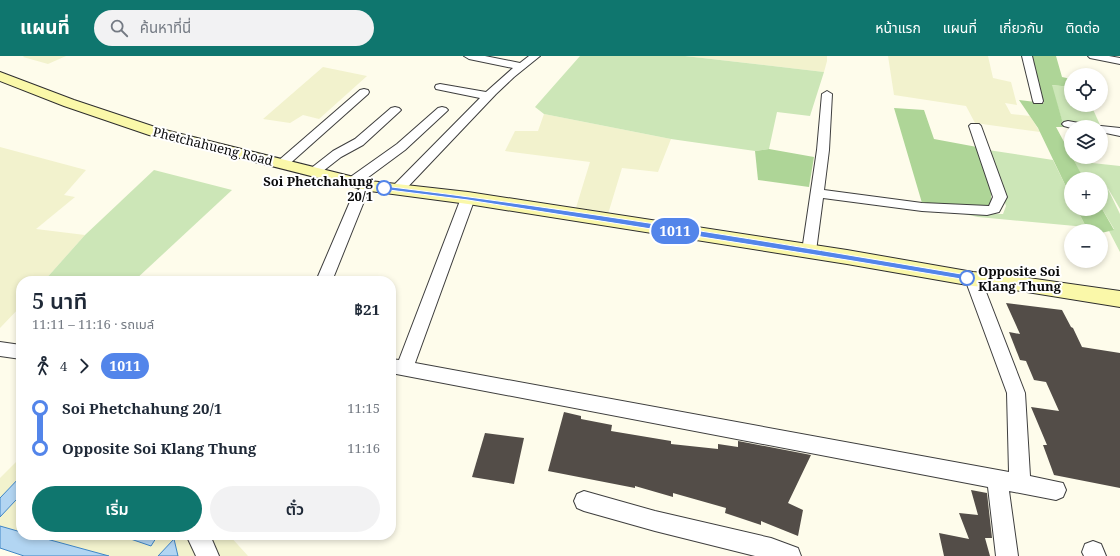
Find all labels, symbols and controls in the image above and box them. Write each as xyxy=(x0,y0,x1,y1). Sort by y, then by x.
search box xyxy=(94,10,374,46)
text: แผนที่ xyxy=(20,14,70,40)
icon: search xyxy=(108,17,130,39)
text: ค้นหาที่นี่ xyxy=(140,17,191,37)
text: หน้าแรก xyxy=(875,18,921,37)
text: แผนที่ xyxy=(943,18,977,37)
text: เกี่ยวกับ xyxy=(999,18,1044,37)
text: ติดต่อ xyxy=(1066,18,1100,37)
map controls xyxy=(1064,68,1108,268)
button: locate xyxy=(1064,68,1108,112)
button: layers xyxy=(1064,120,1108,164)
street label: Phetchahueng Road xyxy=(151,122,275,170)
place label: Soi Phetchahung 20/1 xyxy=(263,172,374,205)
button: + xyxy=(1064,172,1108,216)
marker: Soi Phetchahung 20/1 xyxy=(376,180,392,196)
line badge: 1011 xyxy=(647,218,703,244)
text: 1011 xyxy=(659,221,691,240)
button: − xyxy=(1064,224,1108,268)
place label: Opposite Soi Klang Thung xyxy=(978,262,1062,295)
marker: Opposite Soi Klang Thung xyxy=(959,270,975,286)
text: 5 นาที xyxy=(32,285,87,315)
text: ฿21 xyxy=(354,299,380,319)
text: 11:11 – 11:16 · รถเมล์ xyxy=(32,315,154,333)
icon: walk xyxy=(32,355,54,377)
icon: forward xyxy=(73,355,95,377)
text: 1011 xyxy=(109,356,141,375)
text: 4 xyxy=(60,357,67,375)
text: Soi Phetchahung 20/1 xyxy=(62,398,222,418)
text: 11:15 xyxy=(347,399,380,417)
text: Opposite Soi Klang Thung xyxy=(62,438,256,458)
text: 11:16 xyxy=(347,439,380,457)
button: เริ่ม xyxy=(32,486,202,532)
button: ตั๋ว xyxy=(210,486,380,532)

